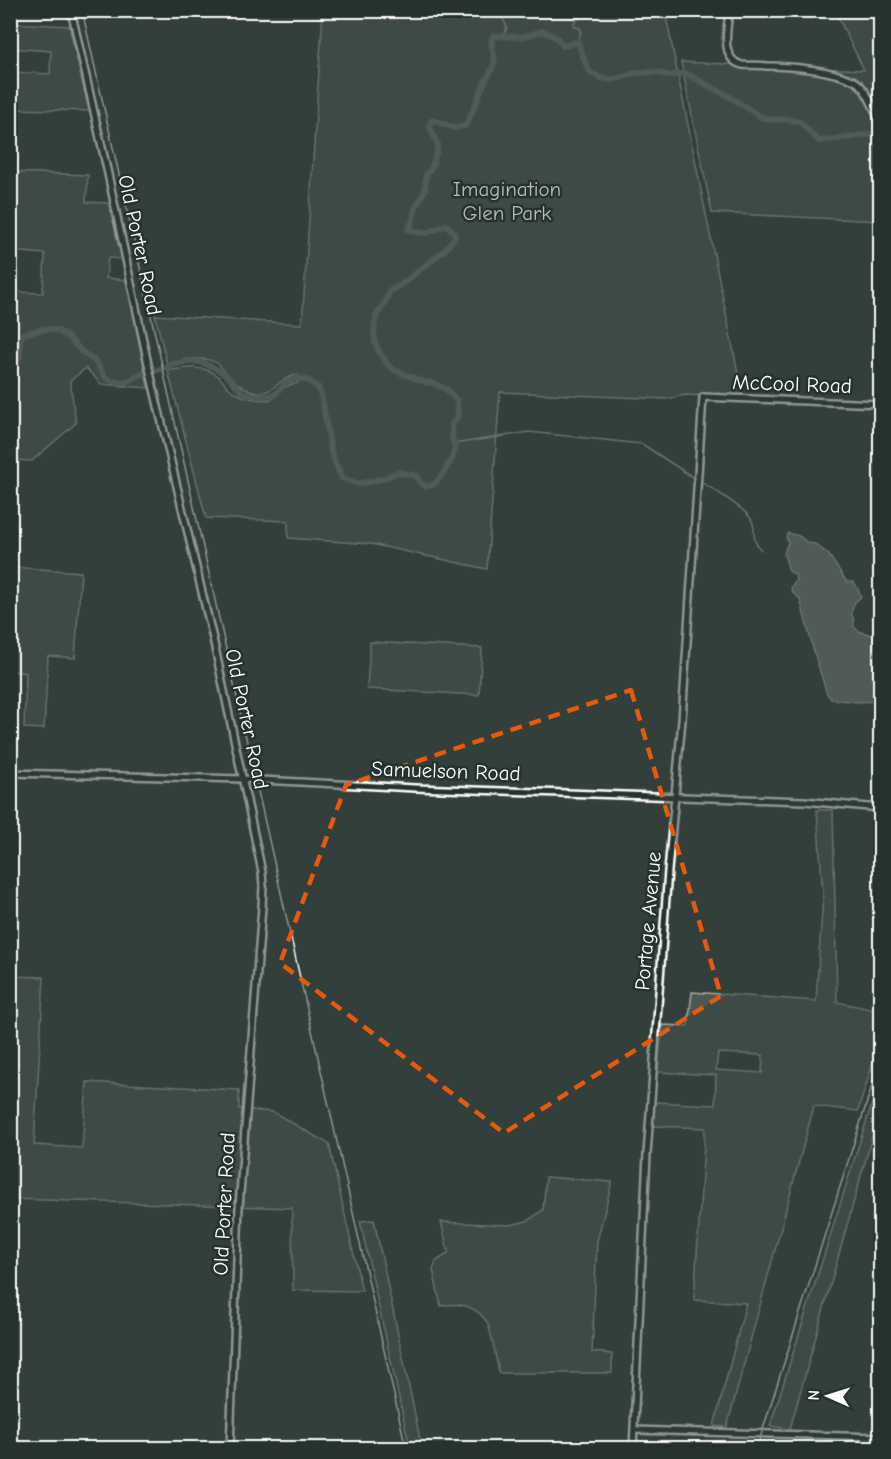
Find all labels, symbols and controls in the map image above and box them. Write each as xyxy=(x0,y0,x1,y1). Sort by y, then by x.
street label: Old Porter Road xyxy=(113,172,167,318)
park label: Imagination Glen Park xyxy=(453,177,561,225)
street label: McCool Road xyxy=(732,370,852,398)
street label: Old Porter Road xyxy=(220,646,274,792)
street label: Samuelson Road xyxy=(371,756,521,786)
street label: Portage Avenue xyxy=(630,851,666,991)
street label: Old Porter Road xyxy=(208,1132,240,1276)
north arrow xyxy=(798,1366,858,1426)
text: N xyxy=(805,1390,823,1401)

